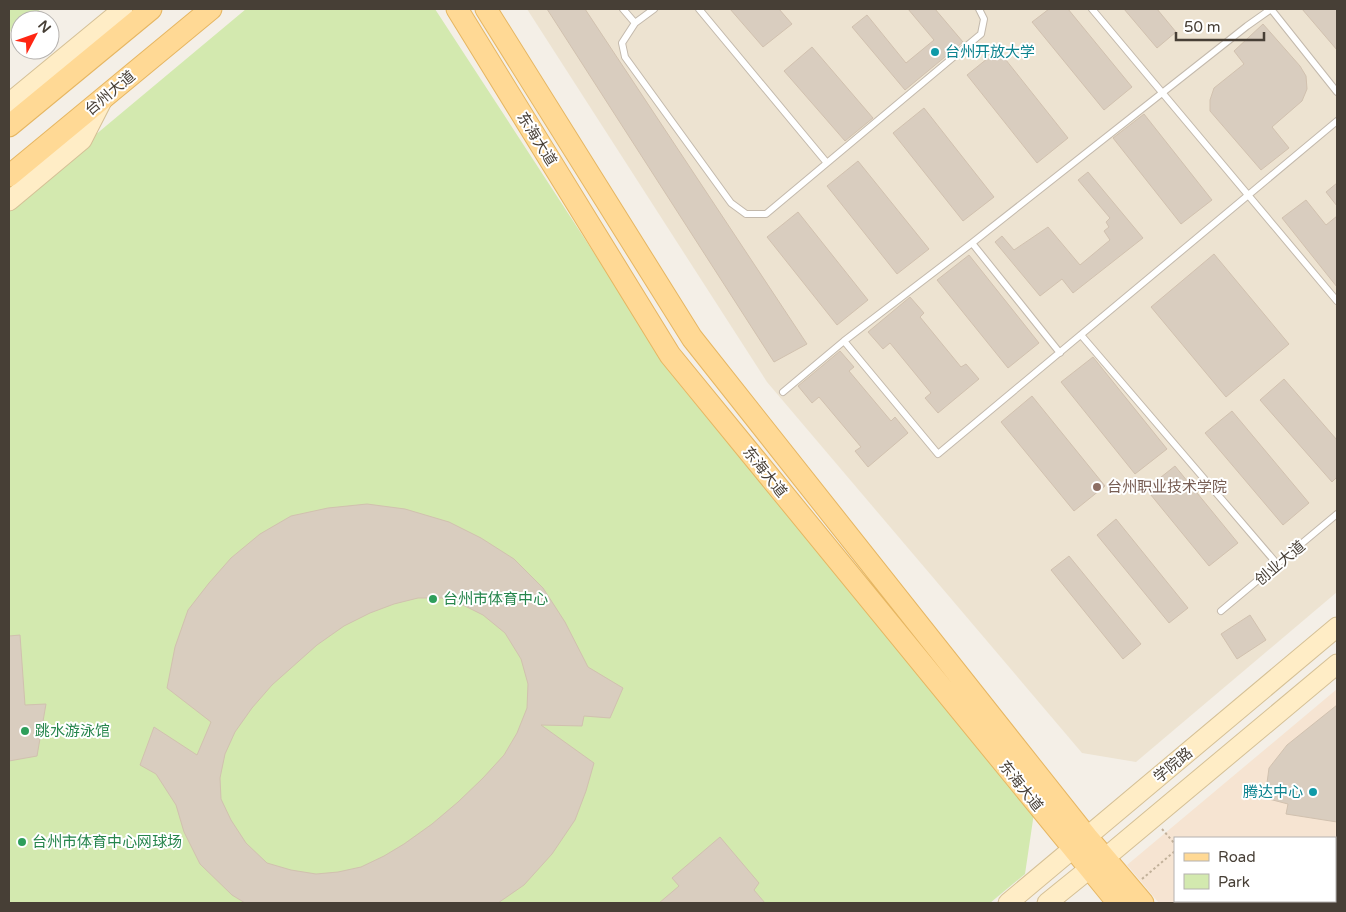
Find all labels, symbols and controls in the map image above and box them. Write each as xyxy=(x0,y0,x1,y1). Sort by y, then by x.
north arrow xyxy=(10,10,60,60)
scale bar xyxy=(1176,10,1264,42)
text: N xyxy=(34,17,55,37)
text: 50 m xyxy=(1184,18,1221,36)
place label: 台州开放大学 xyxy=(945,43,1035,61)
marker: 台州开放大学 xyxy=(929,46,941,58)
street label: 台州大道 xyxy=(81,67,139,119)
street label: 东海大道 xyxy=(513,109,561,169)
street label: 东海大道 xyxy=(739,443,791,501)
place label: 台州职业技术学院 xyxy=(1107,478,1227,496)
marker: 台州职业技术学院 xyxy=(1091,481,1103,493)
street label: 创业大道 xyxy=(1251,537,1309,589)
place label: 台州市体育中心 xyxy=(443,590,548,608)
marker: 台州市体育中心 xyxy=(427,593,439,605)
place label: 跳水游泳馆 xyxy=(35,722,110,740)
marker: 跳水游泳馆 xyxy=(19,725,31,737)
street label: 学院路 xyxy=(1150,744,1196,786)
street label: 东海大道 xyxy=(995,757,1047,815)
place label: 腾达中心 xyxy=(1243,783,1303,801)
marker: 腾达中心 xyxy=(1307,786,1319,798)
place label: 台州市体育中心网球场 xyxy=(32,833,182,851)
marker: 台州市体育中心网球场 xyxy=(16,836,28,848)
legend xyxy=(1174,837,1336,902)
text: Road xyxy=(1218,848,1256,866)
text: Park xyxy=(1218,873,1250,891)

